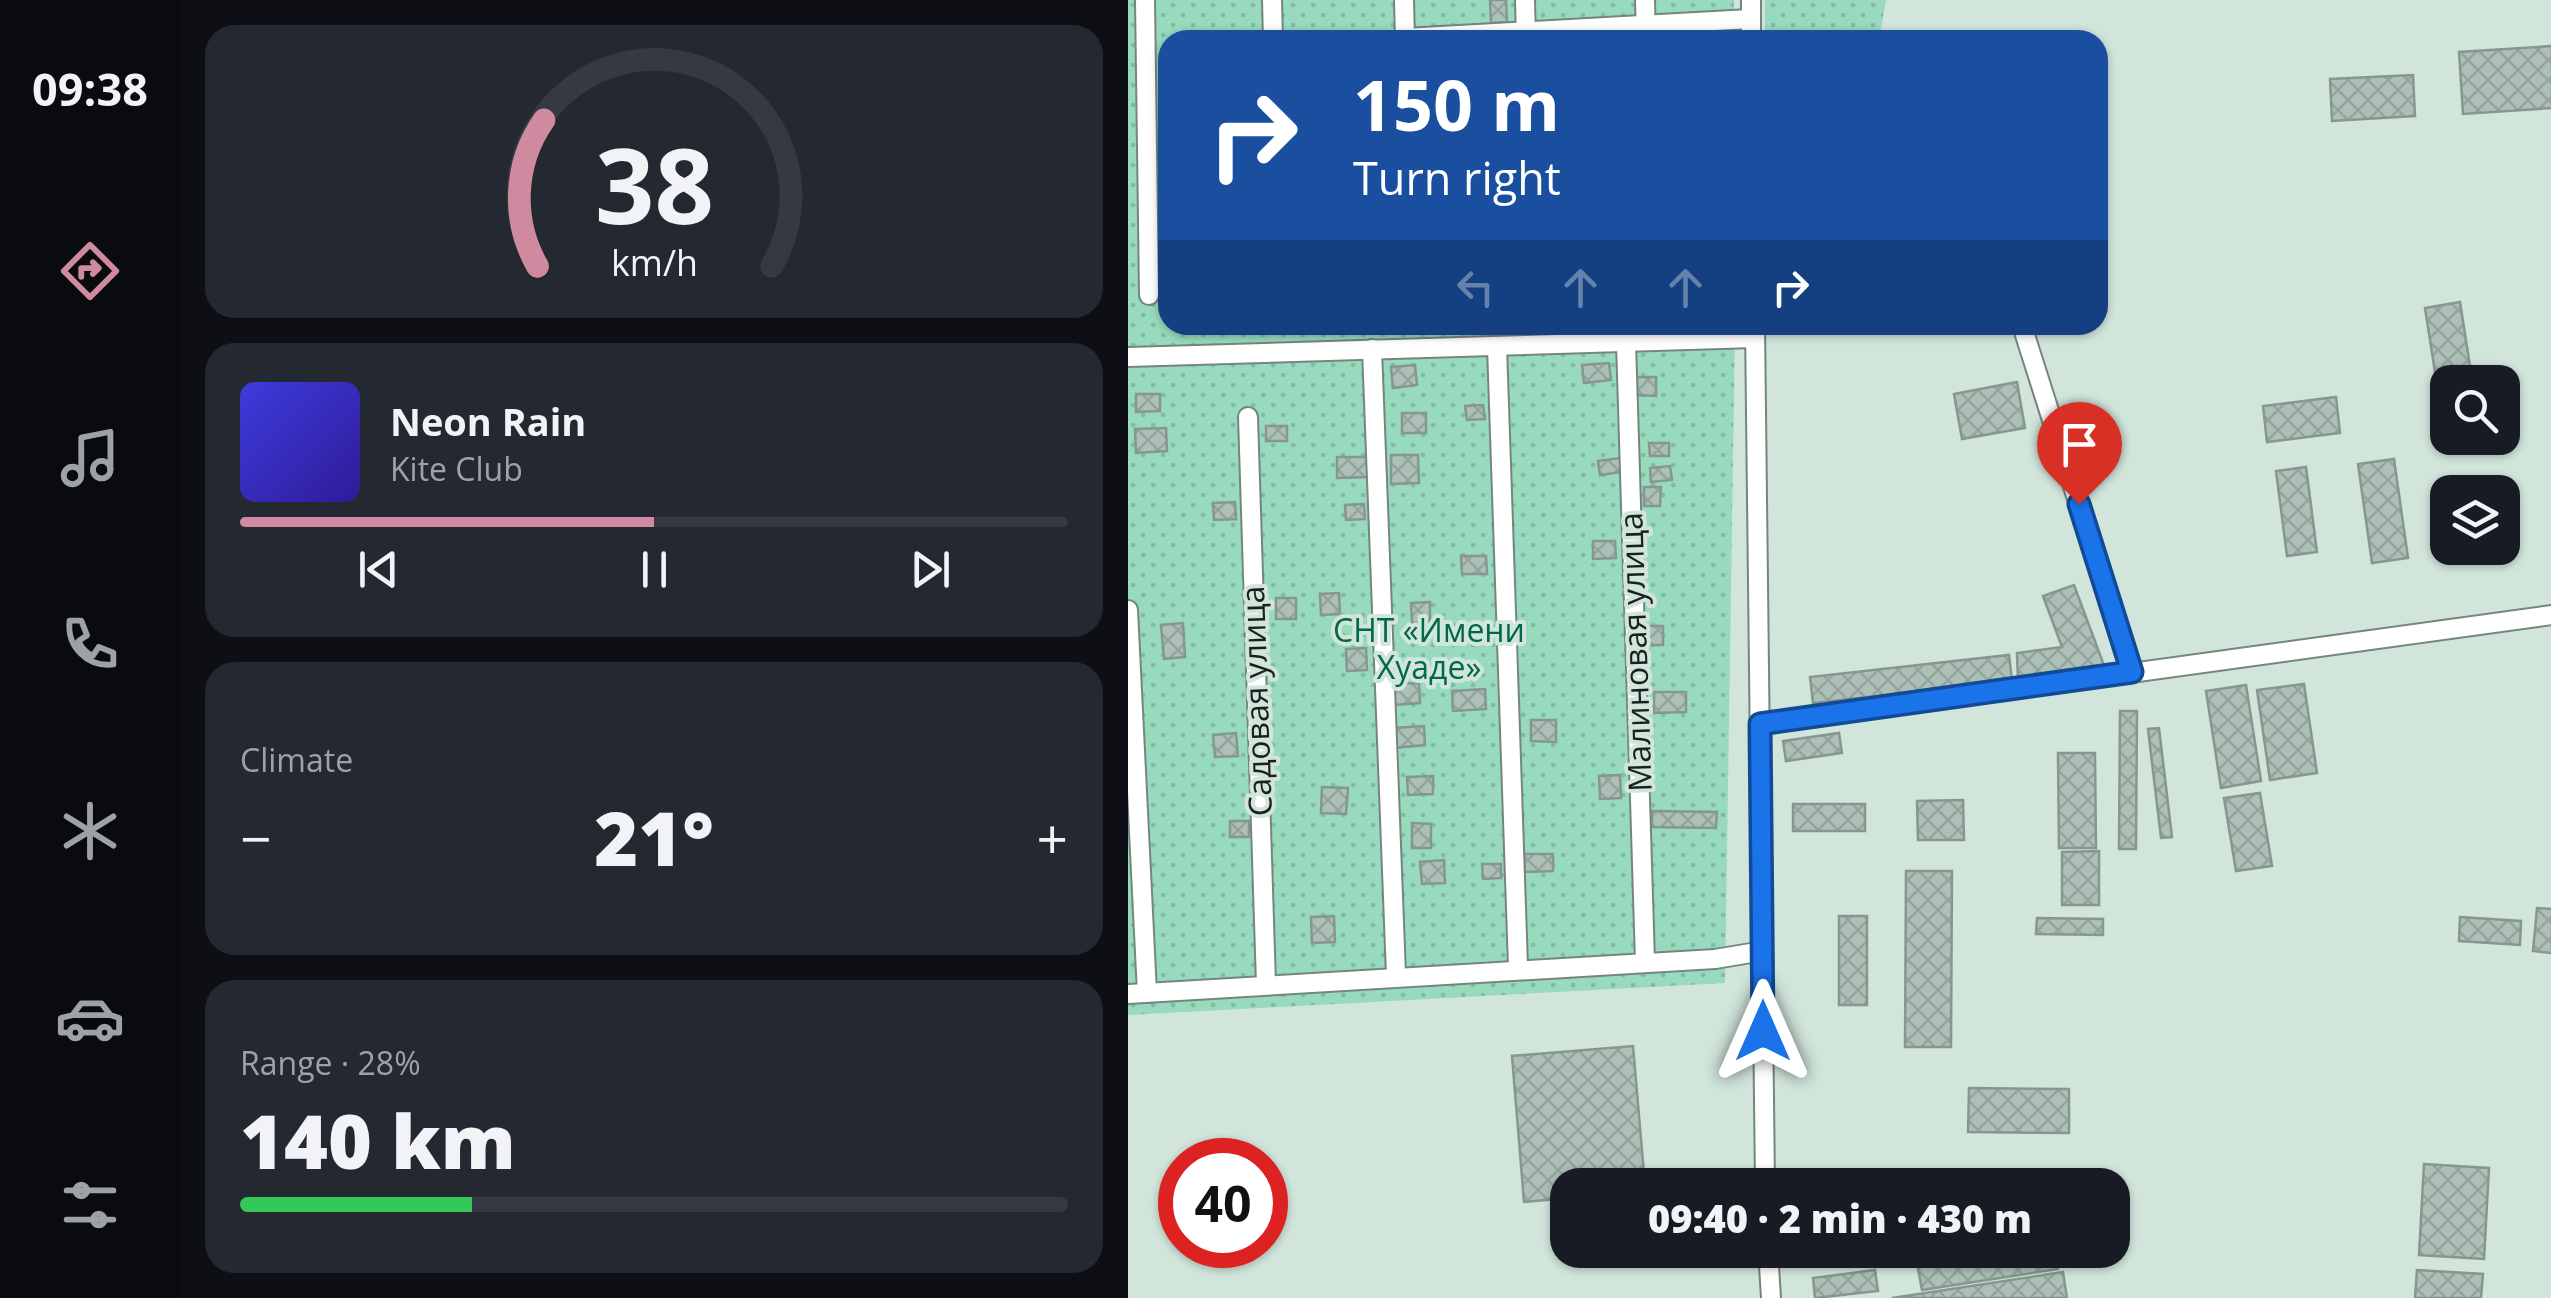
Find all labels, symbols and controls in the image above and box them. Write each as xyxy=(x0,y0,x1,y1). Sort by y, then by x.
text: 150 m xyxy=(1353,56,1560,152)
text: 09:38 xyxy=(32,58,148,119)
icon: right xyxy=(1188,70,1318,200)
text: 38 xyxy=(595,113,713,254)
text: Turn right xyxy=(1353,147,1561,208)
icon: directions xyxy=(55,236,125,306)
text: km/h xyxy=(611,238,697,286)
icon: left xyxy=(1448,260,1503,315)
icon: ahead xyxy=(1553,260,1608,315)
icon: ahead xyxy=(1658,260,1713,315)
icon: right xyxy=(1763,260,1818,315)
map controls xyxy=(2430,365,2520,565)
button: search xyxy=(2430,365,2520,455)
text: Neon Rain xyxy=(390,395,586,447)
pin xyxy=(2037,402,2122,505)
icon: arrive xyxy=(2052,417,2107,472)
icon: music xyxy=(55,423,125,493)
text: Kite Club xyxy=(390,447,523,490)
button: layers xyxy=(2430,475,2520,565)
street label: Малиновая улица xyxy=(1608,512,1661,792)
icon: previous xyxy=(351,542,406,597)
icon: pause xyxy=(627,542,682,597)
icon: next xyxy=(903,542,958,597)
street label: Садовая улица xyxy=(1230,585,1281,817)
park label: СНТ «Имени Хуаде» xyxy=(1333,608,1525,688)
icon: phone xyxy=(55,609,125,679)
text: Climate xyxy=(240,738,353,781)
text: 21° xyxy=(594,786,714,888)
icon: climate xyxy=(55,796,125,866)
text: − xyxy=(240,800,271,875)
text: + xyxy=(1037,800,1068,875)
position arrow xyxy=(1711,979,1815,1083)
icon: car xyxy=(55,983,125,1053)
text: Range · 28% xyxy=(240,1041,421,1084)
text: 140 km xyxy=(240,1089,516,1191)
speed limit sign: 40 xyxy=(1158,1138,1288,1268)
icon: filters xyxy=(55,1170,125,1240)
text: 09:40 · 2 min · 430 m xyxy=(1648,1192,2032,1244)

